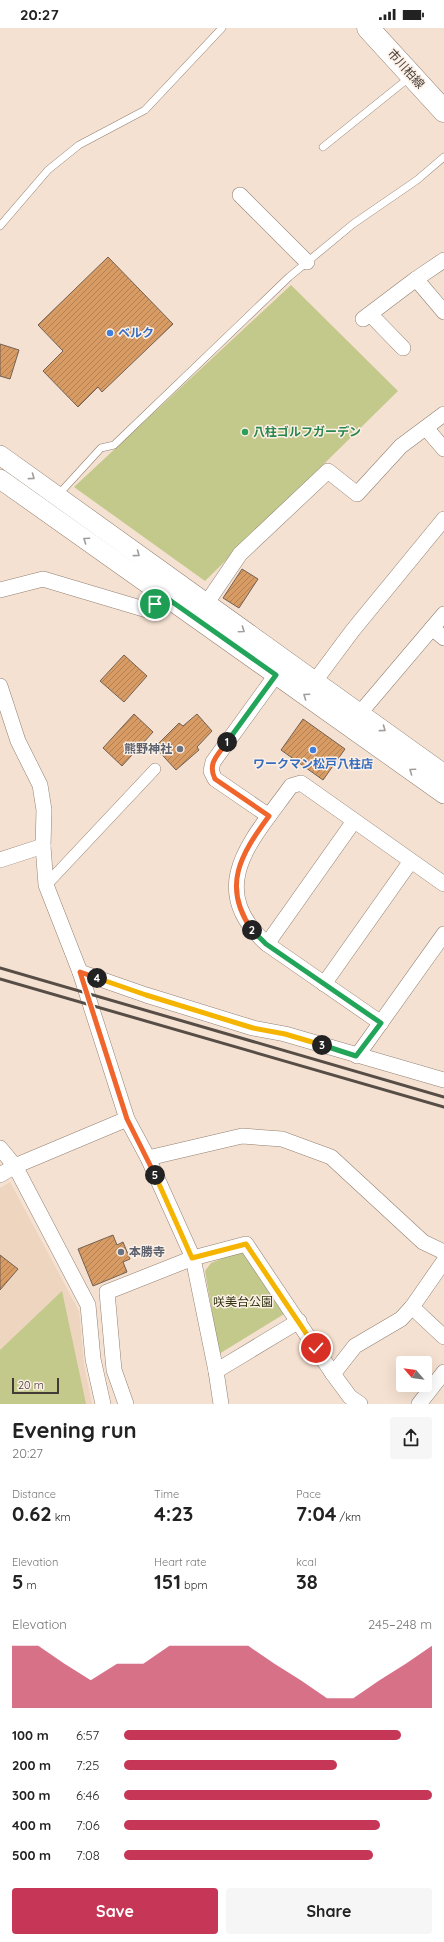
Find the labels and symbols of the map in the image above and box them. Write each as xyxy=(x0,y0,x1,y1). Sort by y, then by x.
street label: 市川柏線 xyxy=(385,46,428,92)
place label: ベルク xyxy=(118,325,154,340)
marker: ベルク xyxy=(105,328,115,338)
place label: 八柱ゴルフガーデン xyxy=(253,424,361,439)
marker: 八柱ゴルフガーデン xyxy=(240,427,250,437)
one-way arrow xyxy=(27,472,34,479)
one-way arrow xyxy=(83,538,90,545)
one-way arrow xyxy=(133,549,140,557)
pin xyxy=(138,587,172,621)
one-way arrow xyxy=(238,625,245,632)
one-way arrow xyxy=(303,694,310,701)
one-way arrow xyxy=(378,725,385,732)
pin: 1 xyxy=(217,732,237,752)
place label: 熊野神社 xyxy=(124,741,172,756)
marker: 熊野神社 xyxy=(175,744,185,754)
marker: ワークマン松戸八柱店 xyxy=(308,745,318,755)
place label: ワークマン松戸八柱店 xyxy=(253,756,373,771)
one-way arrow xyxy=(409,768,416,776)
pin: 2 xyxy=(242,920,262,940)
pin: 4 xyxy=(87,968,107,988)
pin: 3 xyxy=(312,1035,332,1055)
pin: 5 xyxy=(145,1165,165,1185)
place label: 本勝寺 xyxy=(129,1244,165,1259)
marker: 本勝寺 xyxy=(116,1247,126,1257)
park label: 咲美台公園 xyxy=(213,1294,273,1309)
pin xyxy=(299,1331,333,1365)
north arrow xyxy=(396,1356,432,1392)
scale bar xyxy=(12,1376,59,1395)

